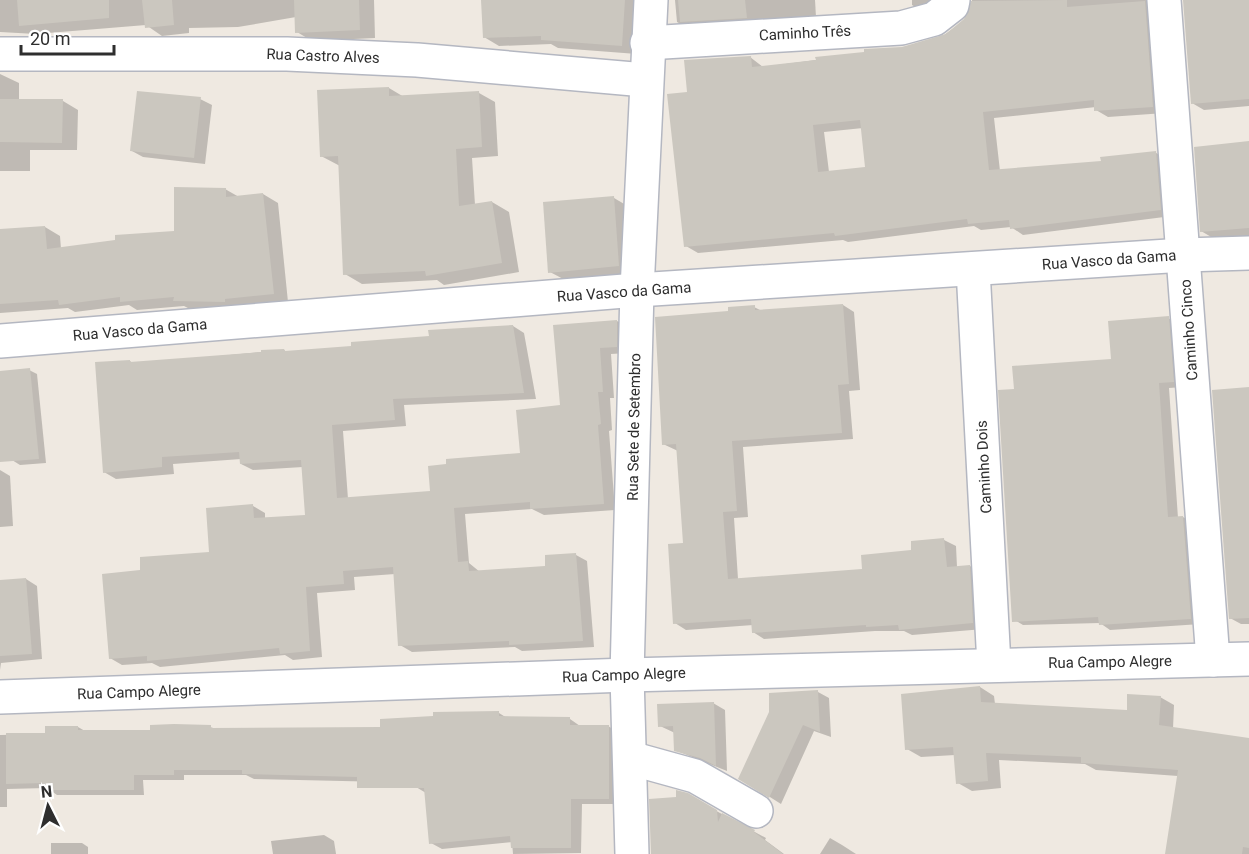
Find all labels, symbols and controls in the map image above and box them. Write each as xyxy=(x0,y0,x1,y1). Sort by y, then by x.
scale bar xyxy=(21,18,114,56)
street label: Caminho Três xyxy=(758,22,852,44)
text: 20 m xyxy=(30,28,70,49)
street label: Rua Castro Alves xyxy=(266,45,380,67)
street label: Rua Vasco da Gama xyxy=(1041,246,1177,274)
street label: Rua Vasco da Gama xyxy=(556,278,692,306)
street label: Caminho Cinco xyxy=(1176,279,1202,381)
street label: Rua Vasco da Gama xyxy=(72,315,208,345)
street label: Rua Sete de Setembro xyxy=(624,353,644,501)
street label: Caminho Dois xyxy=(973,420,995,514)
street label: Rua Campo Alegre xyxy=(1048,652,1172,672)
street label: Rua Campo Alegre xyxy=(562,664,686,686)
street label: Rua Campo Alegre xyxy=(77,681,201,703)
north arrow xyxy=(18,776,78,836)
text: N xyxy=(40,782,53,802)

